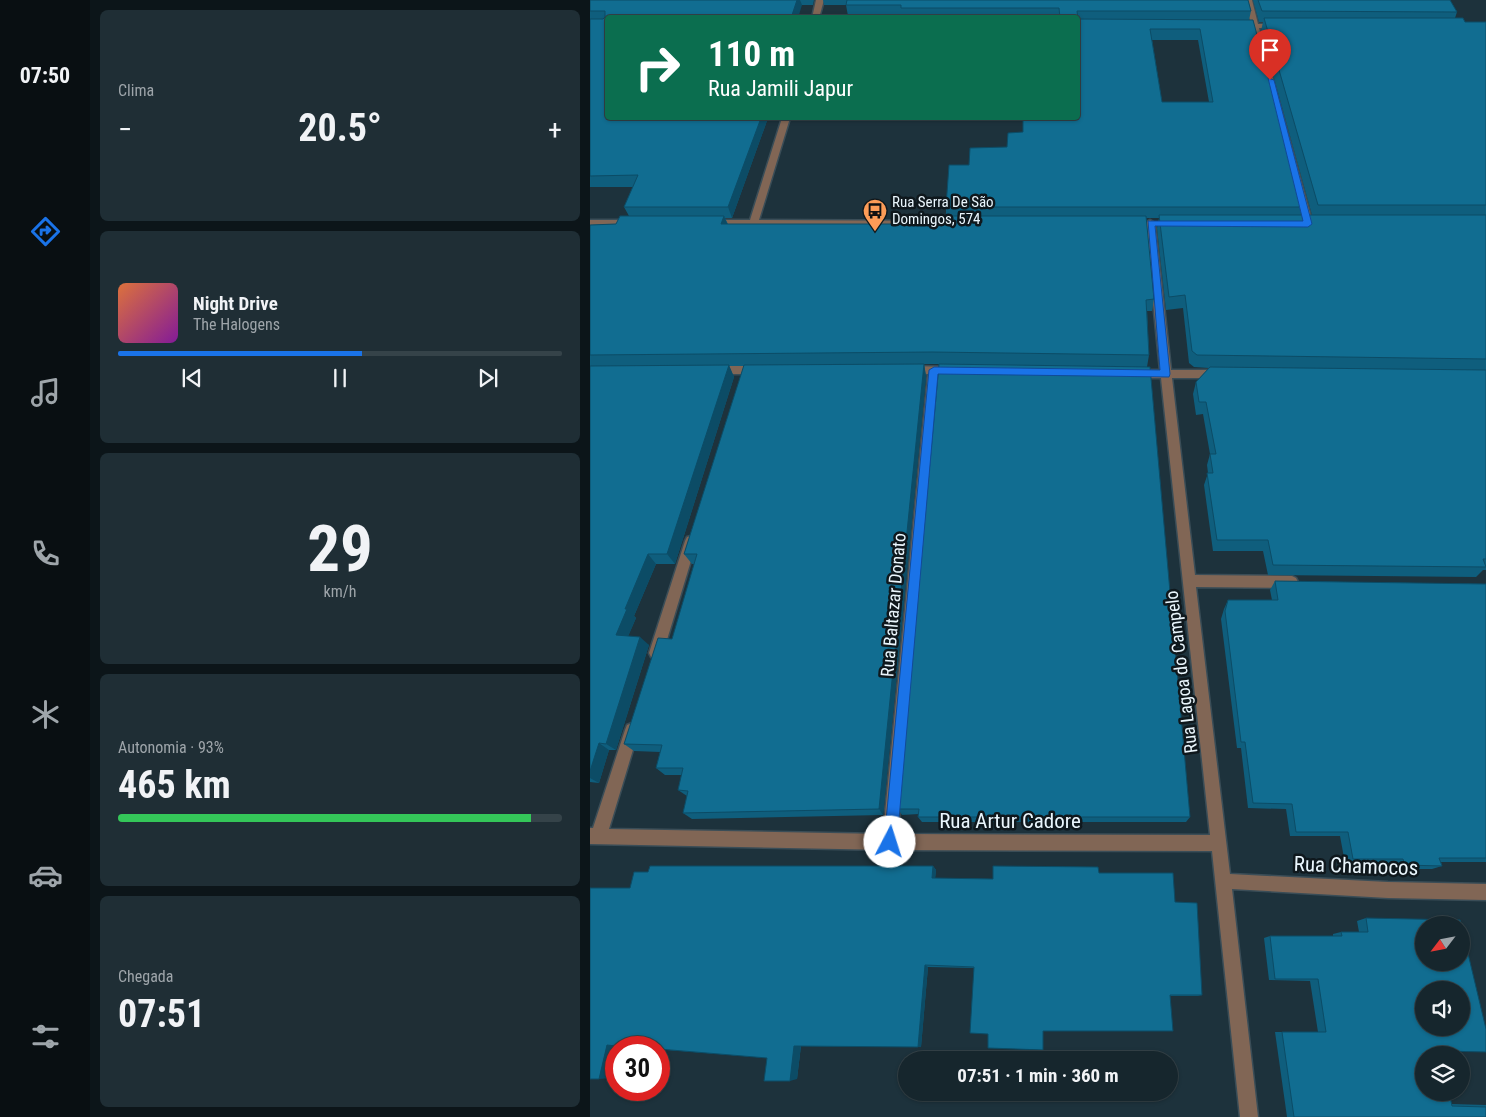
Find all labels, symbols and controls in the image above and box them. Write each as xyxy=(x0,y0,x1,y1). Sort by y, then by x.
pin xyxy=(1249,29,1291,80)
text: 110 m xyxy=(708,34,795,75)
icon: right xyxy=(625,35,690,100)
icon: arrive xyxy=(1256,36,1284,64)
text: 07:50 xyxy=(20,63,70,88)
text: Rua Jamili Japur xyxy=(708,76,853,101)
text: Clima xyxy=(118,81,154,100)
text: 20.5° xyxy=(298,106,382,150)
text: − xyxy=(118,113,132,146)
text: + xyxy=(548,113,562,146)
place label: Rua Serra De São Domingos, 574 xyxy=(892,193,994,228)
bus stop icon: Rua Serra De São Domingos, 574 xyxy=(862,198,888,232)
icon: directions xyxy=(28,214,63,249)
text: Night Drive xyxy=(193,292,278,315)
text: The Halogens xyxy=(193,315,280,334)
icon: previous xyxy=(178,364,206,392)
icon: pause xyxy=(326,364,354,392)
icon: next xyxy=(474,364,502,392)
icon: music xyxy=(28,375,63,410)
text: 29 xyxy=(307,511,373,587)
street label: Rua Baltazar Donato xyxy=(876,532,910,678)
icon: phone xyxy=(28,536,63,571)
text: km/h xyxy=(324,582,356,601)
street label: Rua Lagoa do Campelo xyxy=(1161,589,1201,755)
icon: climate xyxy=(28,697,63,732)
text: Autonomia · 93% xyxy=(118,738,224,757)
text: 465 km xyxy=(118,763,231,807)
street label: Rua Artur Cadore xyxy=(939,809,1081,833)
position arrow xyxy=(863,815,915,867)
street label: Rua Chamocos xyxy=(1293,852,1419,880)
icon: car xyxy=(28,858,63,893)
north arrow xyxy=(1415,916,1470,971)
map controls xyxy=(1415,916,1470,1101)
text: Chegada xyxy=(118,967,173,986)
button: sound xyxy=(1415,981,1470,1036)
text: 07:51 xyxy=(118,992,205,1036)
icon: filters xyxy=(28,1019,63,1054)
speed limit sign: 30 xyxy=(605,1036,670,1101)
button: layers xyxy=(1415,1046,1470,1101)
text: 07:51 · 1 min · 360 m xyxy=(957,1064,1119,1087)

